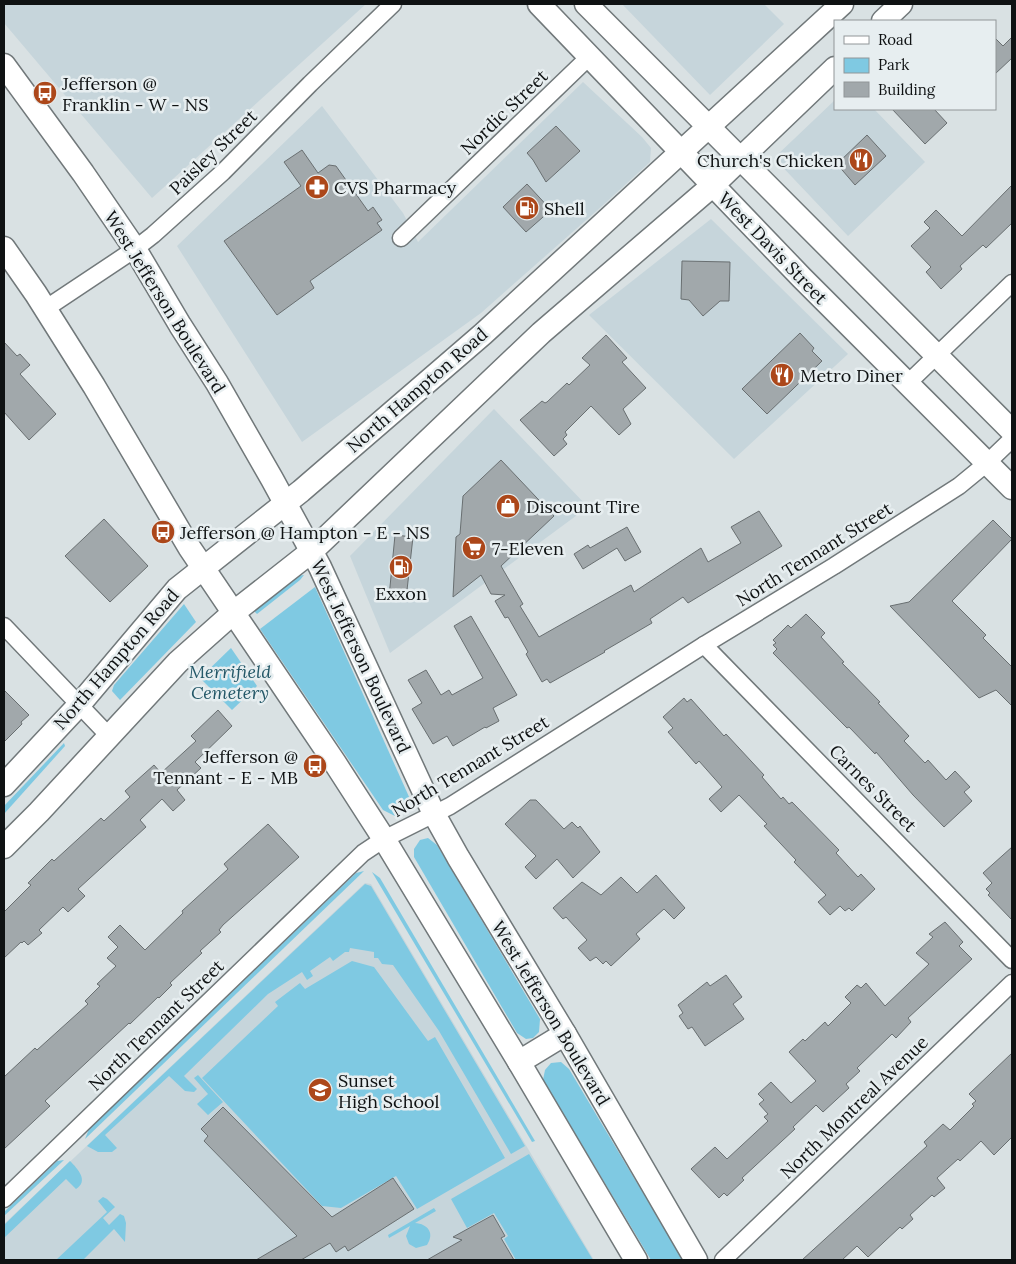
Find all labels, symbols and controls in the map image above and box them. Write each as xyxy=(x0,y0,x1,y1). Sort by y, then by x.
legend xyxy=(834,20,996,110)
text: Road xyxy=(878,30,913,49)
text: Park xyxy=(878,55,909,74)
street label: Nordic Street xyxy=(455,64,553,159)
place label: Jefferson @ Franklin - W - NS xyxy=(61,72,208,116)
bus stop icon: Jefferson @ Franklin - W - NS xyxy=(32,80,58,106)
text: Building xyxy=(878,80,936,99)
street label: Paisley Street xyxy=(164,104,262,200)
restaurant icon: Church's Chicken xyxy=(848,147,874,173)
place label: Church's Chicken xyxy=(697,149,844,172)
pharmacy icon: CVS Pharmacy xyxy=(304,174,330,200)
place label: CVS Pharmacy xyxy=(334,176,457,199)
street label: West Davis Street xyxy=(713,187,833,309)
fuel station icon: Shell xyxy=(514,195,540,221)
place label: Shell xyxy=(544,197,585,220)
street label: West Jefferson Boulevard xyxy=(99,206,231,398)
street label: North Hampton Road xyxy=(342,322,492,458)
restaurant icon: Metro Diner xyxy=(769,362,795,388)
place label: Metro Diner xyxy=(800,364,903,387)
shop icon: Discount Tire xyxy=(495,493,521,519)
place label: Discount Tire xyxy=(526,495,640,518)
street label: North Tennant Street xyxy=(732,497,896,611)
bus stop icon: Jefferson @ Hampton - E - NS xyxy=(150,519,176,545)
place label: Jefferson @ Hampton - E - NS xyxy=(179,521,430,544)
supermarket icon: 7-Eleven xyxy=(461,535,487,561)
place label: 7-Eleven xyxy=(492,537,564,560)
fuel station icon: Exxon xyxy=(388,554,414,580)
street label: West Jefferson Boulevard xyxy=(306,555,416,757)
place label: Exxon xyxy=(375,582,427,605)
street label: North Hampton Road xyxy=(48,584,184,734)
park label: Merrifield Cemetery xyxy=(189,660,271,704)
street label: North Tennant Street xyxy=(387,710,553,822)
street label: Carnes Street xyxy=(824,739,922,837)
place label: Jefferson @ Tennant - E - MB xyxy=(153,745,298,789)
bus stop icon: Jefferson @ Tennant - E - MB xyxy=(302,753,328,779)
street label: West Jefferson Boulevard xyxy=(487,917,615,1110)
street label: North Tennant Street xyxy=(83,954,229,1096)
street label: North Montreal Avenue xyxy=(775,1030,933,1184)
place label: Sunset High School xyxy=(338,1069,439,1113)
school or university icon: Sunset High School xyxy=(307,1077,333,1103)

